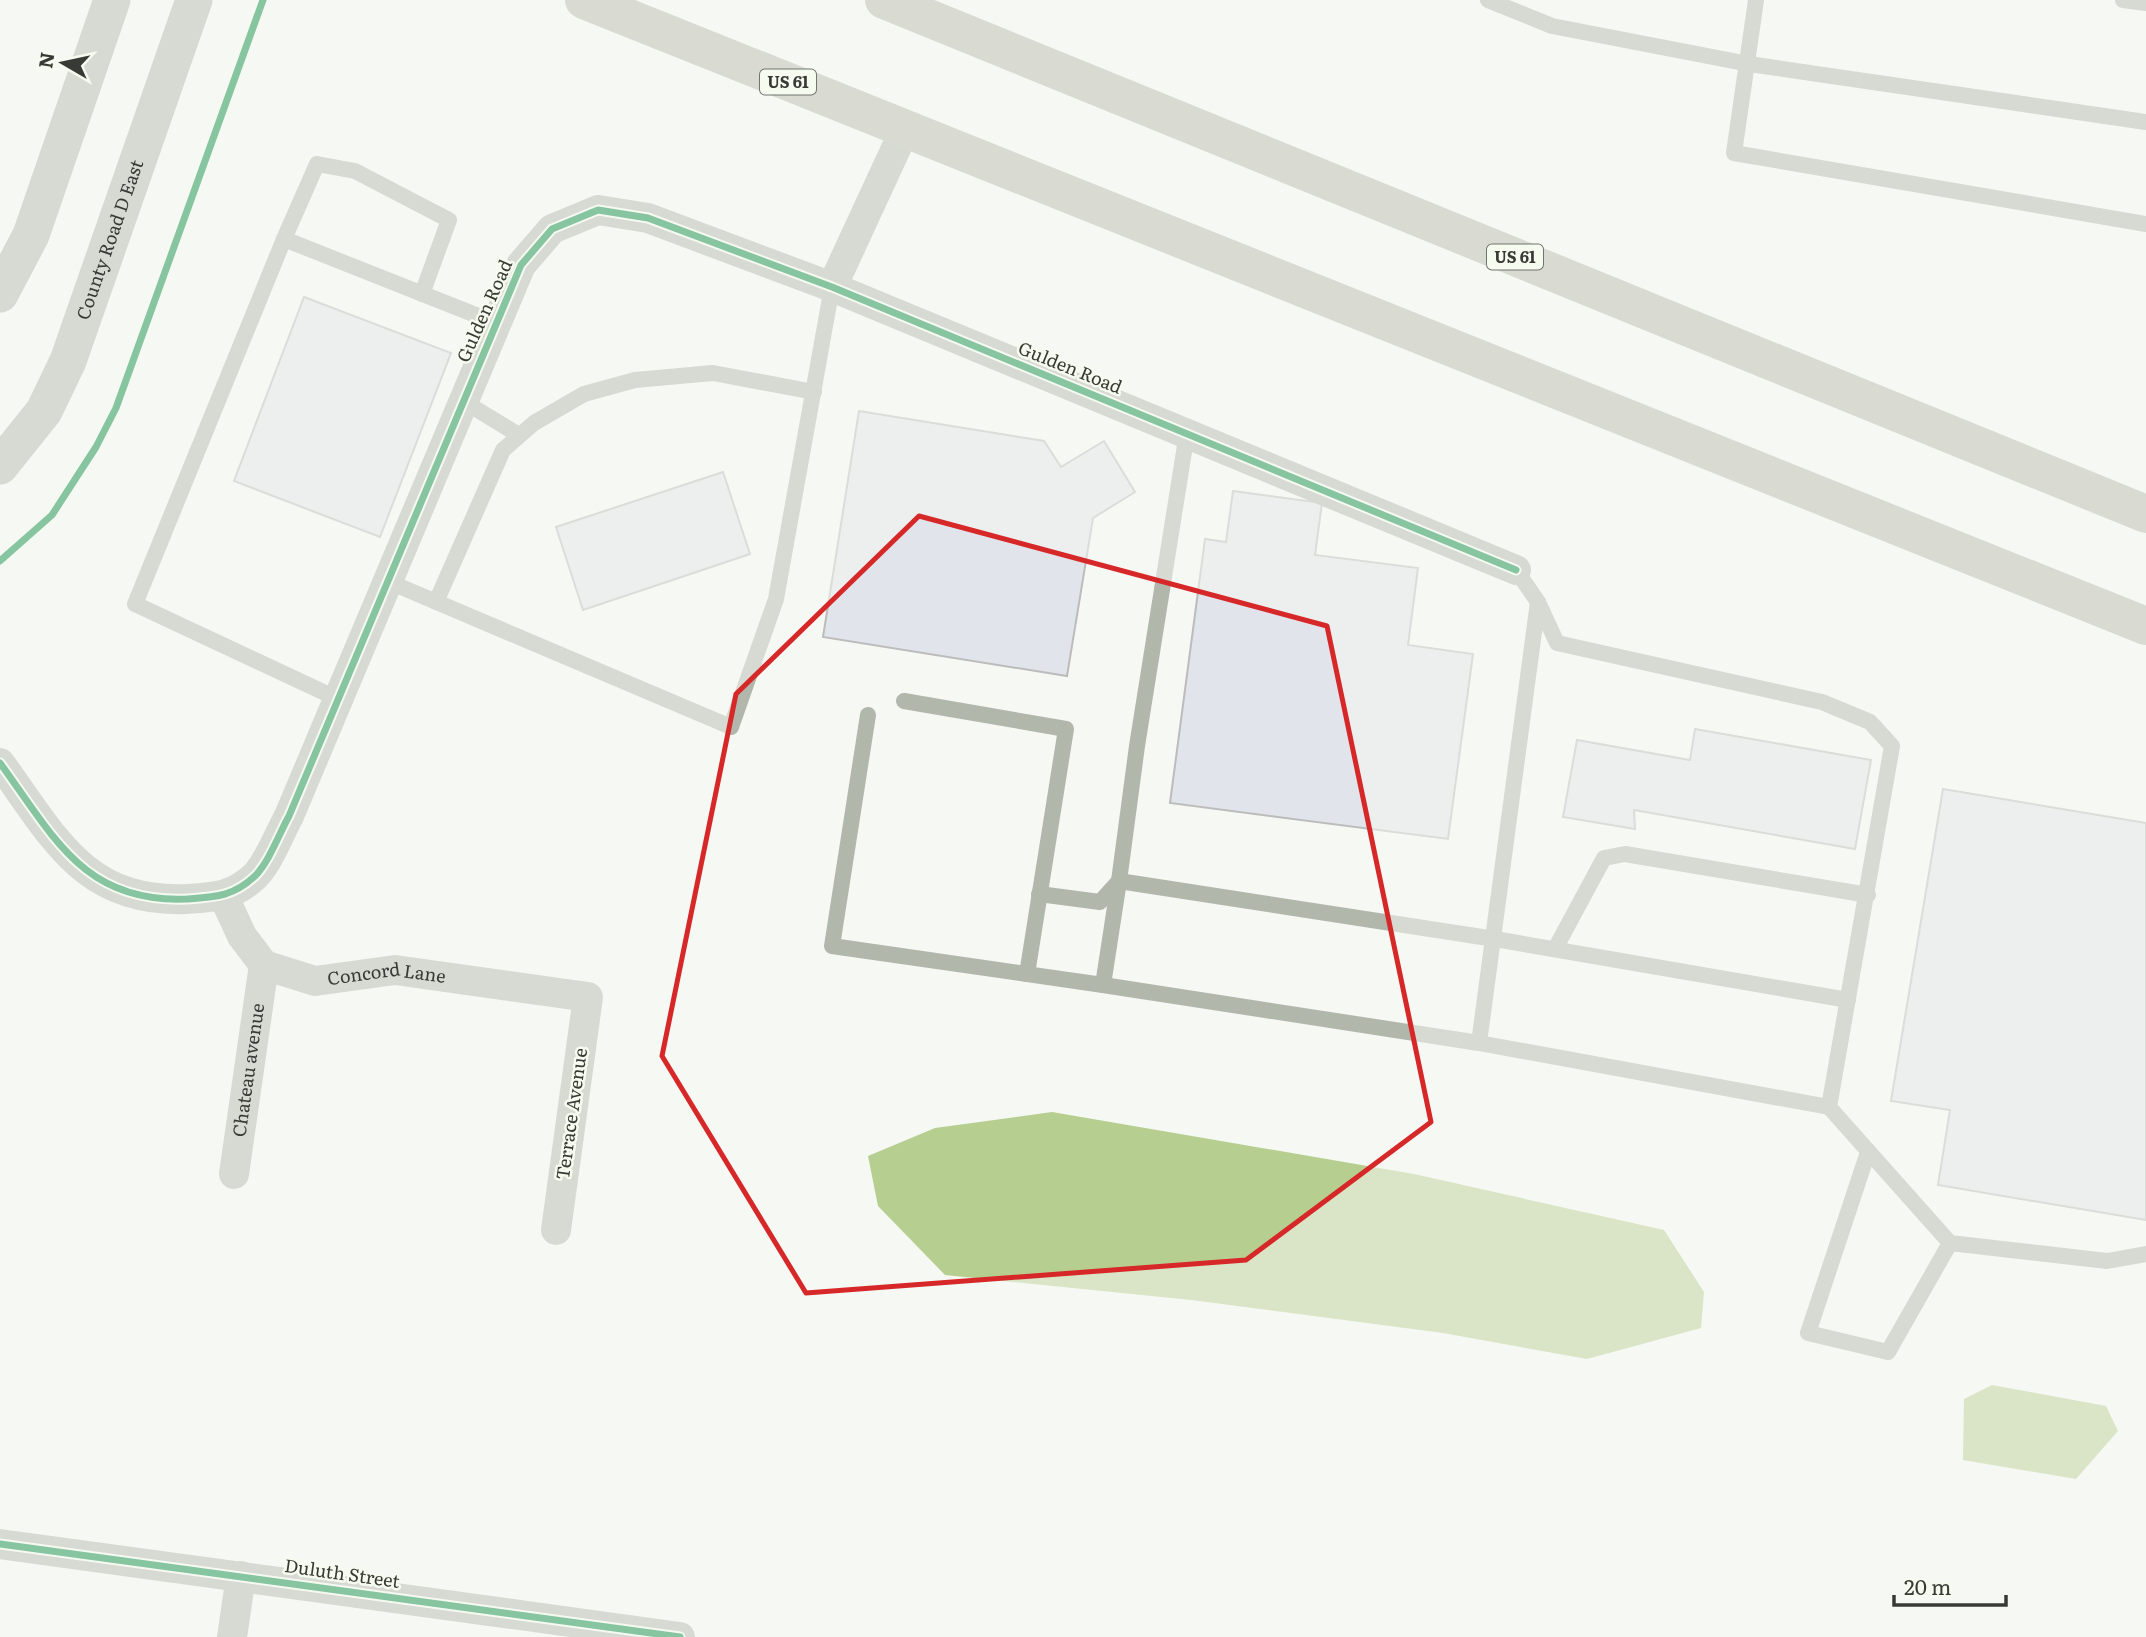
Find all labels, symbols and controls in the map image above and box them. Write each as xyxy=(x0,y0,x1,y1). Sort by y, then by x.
north arrow xyxy=(28,28,98,98)
text: N xyxy=(30,50,60,70)
road number: US 61 xyxy=(760,69,816,94)
street label: County Road D East xyxy=(68,155,149,323)
road number: US 61 xyxy=(1487,244,1543,270)
street label: Gulden Road xyxy=(449,255,518,366)
street label: Gulden Road xyxy=(1015,333,1127,400)
street label: Concord Lane xyxy=(325,954,448,991)
street label: Chateau avenue xyxy=(224,1001,270,1139)
street label: Terrace Avenue xyxy=(548,1046,593,1181)
street label: Duluth Street xyxy=(283,1551,402,1594)
scale bar xyxy=(1894,1564,2006,1608)
text: 20 m xyxy=(1904,1570,1951,1601)

